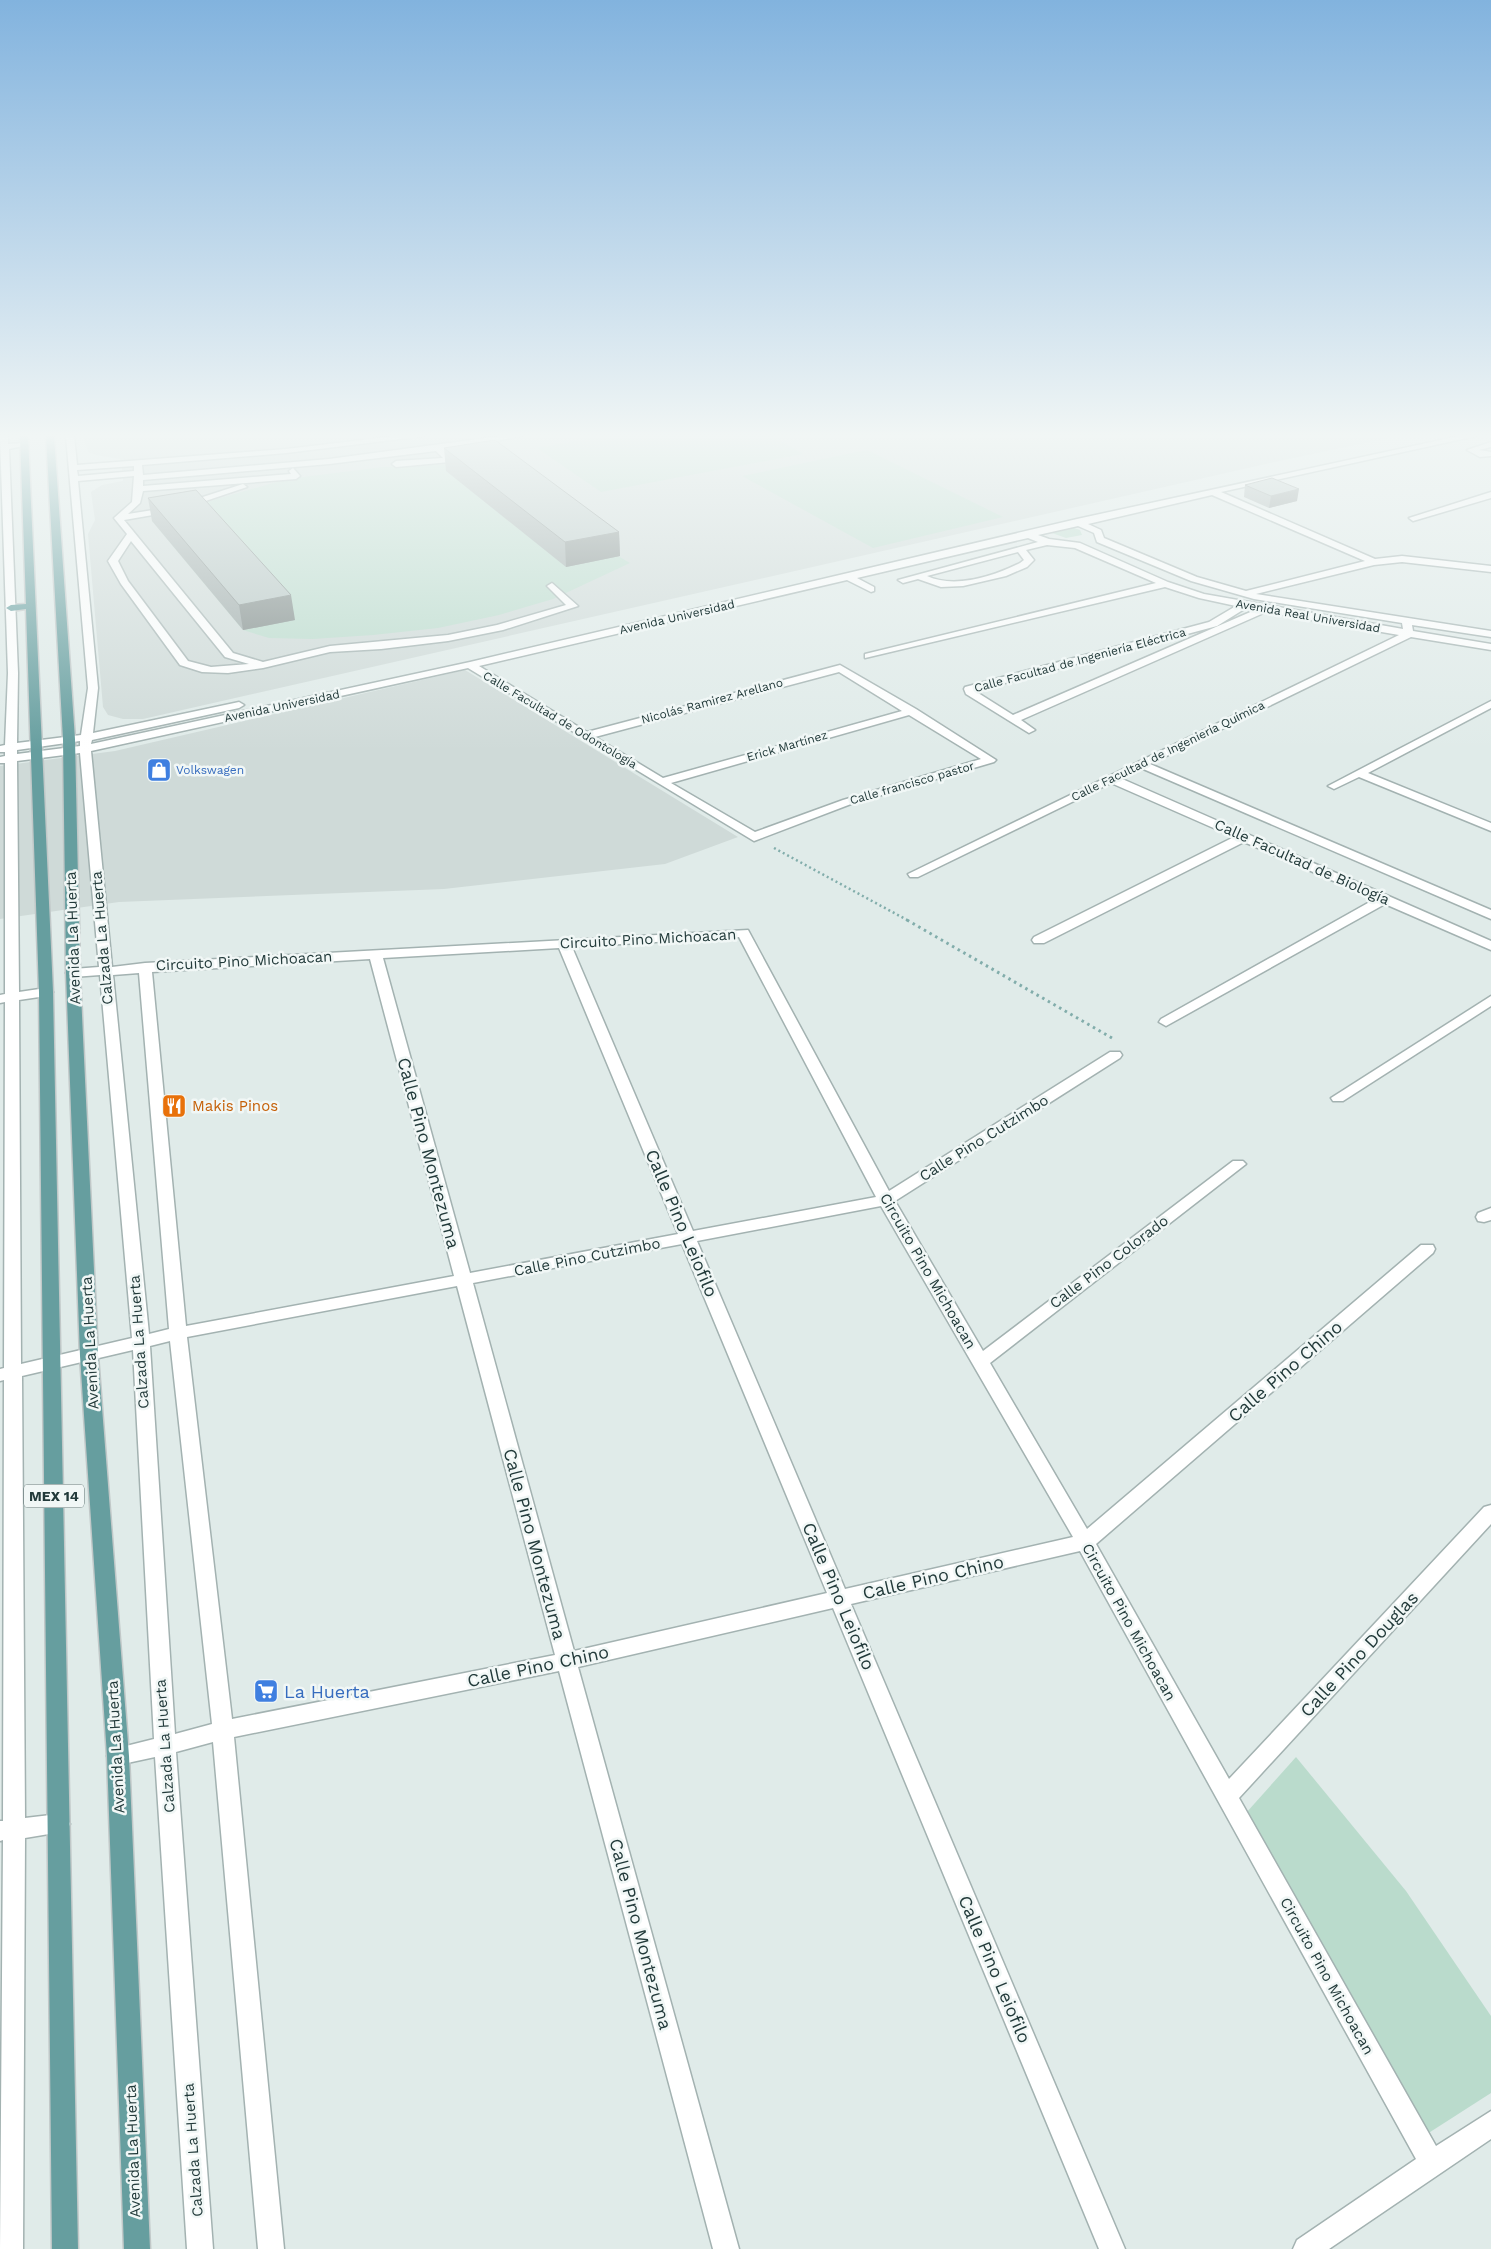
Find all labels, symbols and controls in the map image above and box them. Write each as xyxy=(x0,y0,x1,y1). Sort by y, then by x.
street label: Avenida Real Universidad xyxy=(1235,596,1381,636)
street label: Avenida Universidad xyxy=(618,597,736,637)
street label: Calle Facultad de Ingeniería Eléctrica xyxy=(973,625,1188,695)
street label: Calle Facultad de Odontología xyxy=(481,668,640,772)
street label: Nicolás Ramirez Arellano xyxy=(640,675,784,727)
street label: Avenida Universidad xyxy=(223,687,341,725)
street label: Calle Facultad de Ingenierίa Quίmica xyxy=(1069,698,1267,804)
street label: Erick Martínez xyxy=(745,728,829,764)
shop icon: Volkswagen xyxy=(146,757,172,783)
street label: Calle francisco pastor xyxy=(848,758,976,807)
place label: Volkswagen xyxy=(176,763,244,777)
street label: Calle Facultad de Biología xyxy=(1212,815,1393,909)
street label: Calzada La Huerta xyxy=(87,870,117,1006)
street label: Avenida La Huerta xyxy=(62,871,84,1005)
street label: Circuito Pino Michoacan xyxy=(559,925,737,953)
street label: Circuito Pino Michoacan xyxy=(155,947,333,975)
street label: Calle Pino Montezuma xyxy=(393,1055,465,1251)
street label: Calle Pino Cutzimbo xyxy=(916,1091,1052,1185)
restaurant icon: Makis Pinos xyxy=(161,1093,187,1119)
place label: Makis Pinos xyxy=(192,1097,278,1115)
street label: Calle Pino Leiofilo xyxy=(641,1146,723,1300)
street label: Circuito Pino Michoacan xyxy=(876,1190,980,1352)
street label: Calle Pino Colorado xyxy=(1046,1211,1172,1313)
street label: Calle Pino Cutzimbo xyxy=(512,1234,662,1280)
street label: Calzada La Huerta xyxy=(125,1274,153,1409)
street label: Avenida La Huerta xyxy=(77,1275,102,1410)
street label: Calle Pino Chino xyxy=(1224,1316,1346,1426)
street label: Calle Pino Montezuma xyxy=(499,1446,571,1642)
road number: MEX 14 xyxy=(24,1484,84,1508)
street label: Calle Pino Leiofilo xyxy=(798,1519,880,1673)
street label: Circuito Pino Michoacan xyxy=(1078,1540,1180,1704)
street label: Calle Pino Chino xyxy=(860,1551,1006,1603)
street label: Calle Pino Douglas xyxy=(1296,1587,1422,1721)
street label: Calle Pino Chino xyxy=(465,1641,611,1691)
street label: Calzada La Huerta xyxy=(151,1678,179,1813)
supermarket icon: La Huerta xyxy=(253,1678,279,1704)
street label: Avenida La Huerta xyxy=(103,1679,128,1814)
place label: La Huerta xyxy=(284,1681,370,1702)
street label: Calle Pino Montezuma xyxy=(605,1836,677,2032)
street label: Calle Pino Leiofilo xyxy=(954,1892,1036,2046)
street label: Circuito Pino Michoacan xyxy=(1276,1894,1378,2058)
street label: Calzada La Huerta xyxy=(179,2082,207,2217)
street label: Avenida La Huerta xyxy=(122,2084,144,2218)

